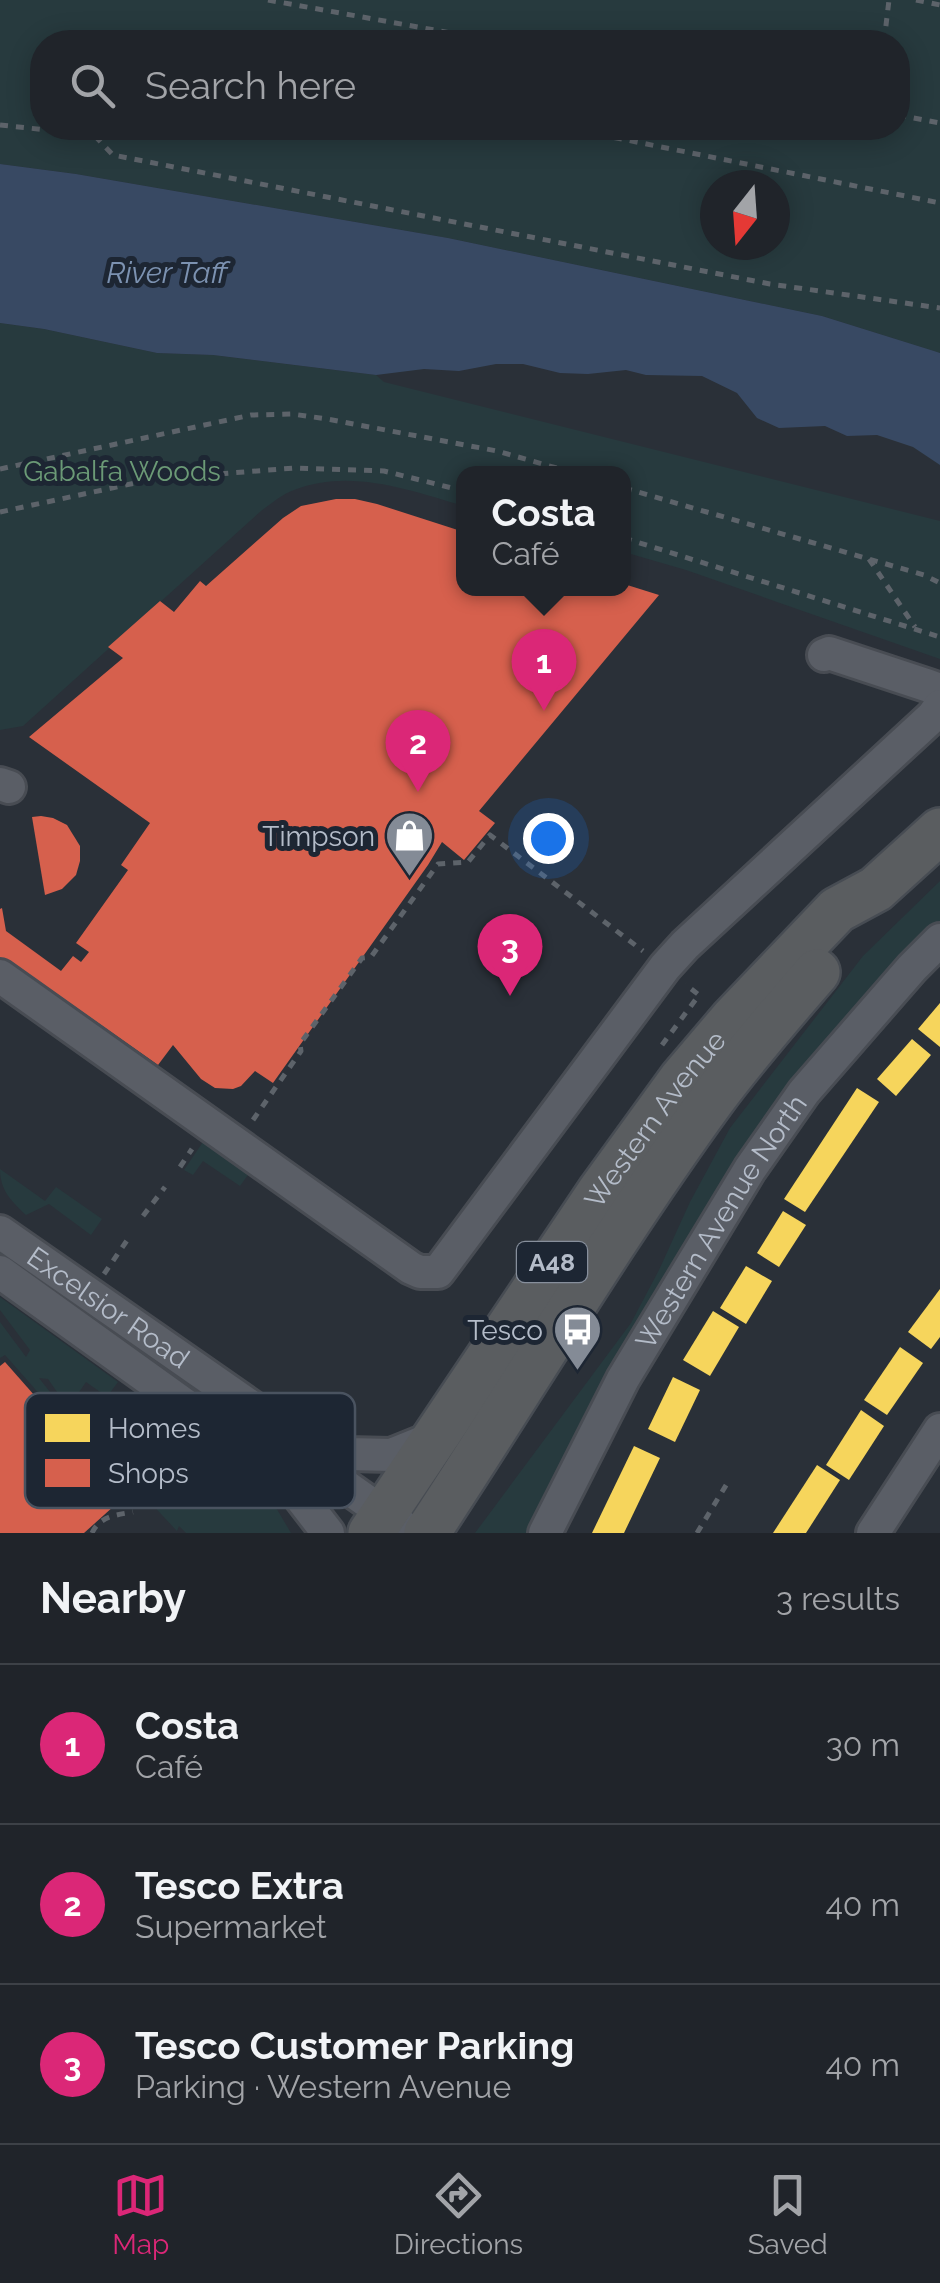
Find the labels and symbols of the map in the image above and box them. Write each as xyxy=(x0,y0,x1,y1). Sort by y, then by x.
north arrow xyxy=(700,170,790,260)
water label: River Taff xyxy=(106,255,231,290)
park label: Gabalfa Woods xyxy=(23,455,221,488)
pin: 1 xyxy=(512,628,576,711)
pin: 2 xyxy=(386,710,450,792)
shop icon: Timpson xyxy=(384,810,436,878)
your location xyxy=(523,813,574,864)
place label: Timpson xyxy=(262,820,375,853)
pin: 3 xyxy=(478,914,542,996)
street label: Western Avenue xyxy=(578,1024,732,1214)
street label: Western Avenue North xyxy=(629,1088,814,1355)
street label: Excelsior Road xyxy=(21,1240,196,1375)
road number: A48 xyxy=(517,1242,587,1282)
bus stop icon: Tesco xyxy=(552,1304,604,1372)
place label: Tesco xyxy=(467,1314,543,1347)
legend xyxy=(25,1393,355,1508)
text: Homes xyxy=(108,1412,201,1445)
text: Shops xyxy=(108,1457,189,1490)

